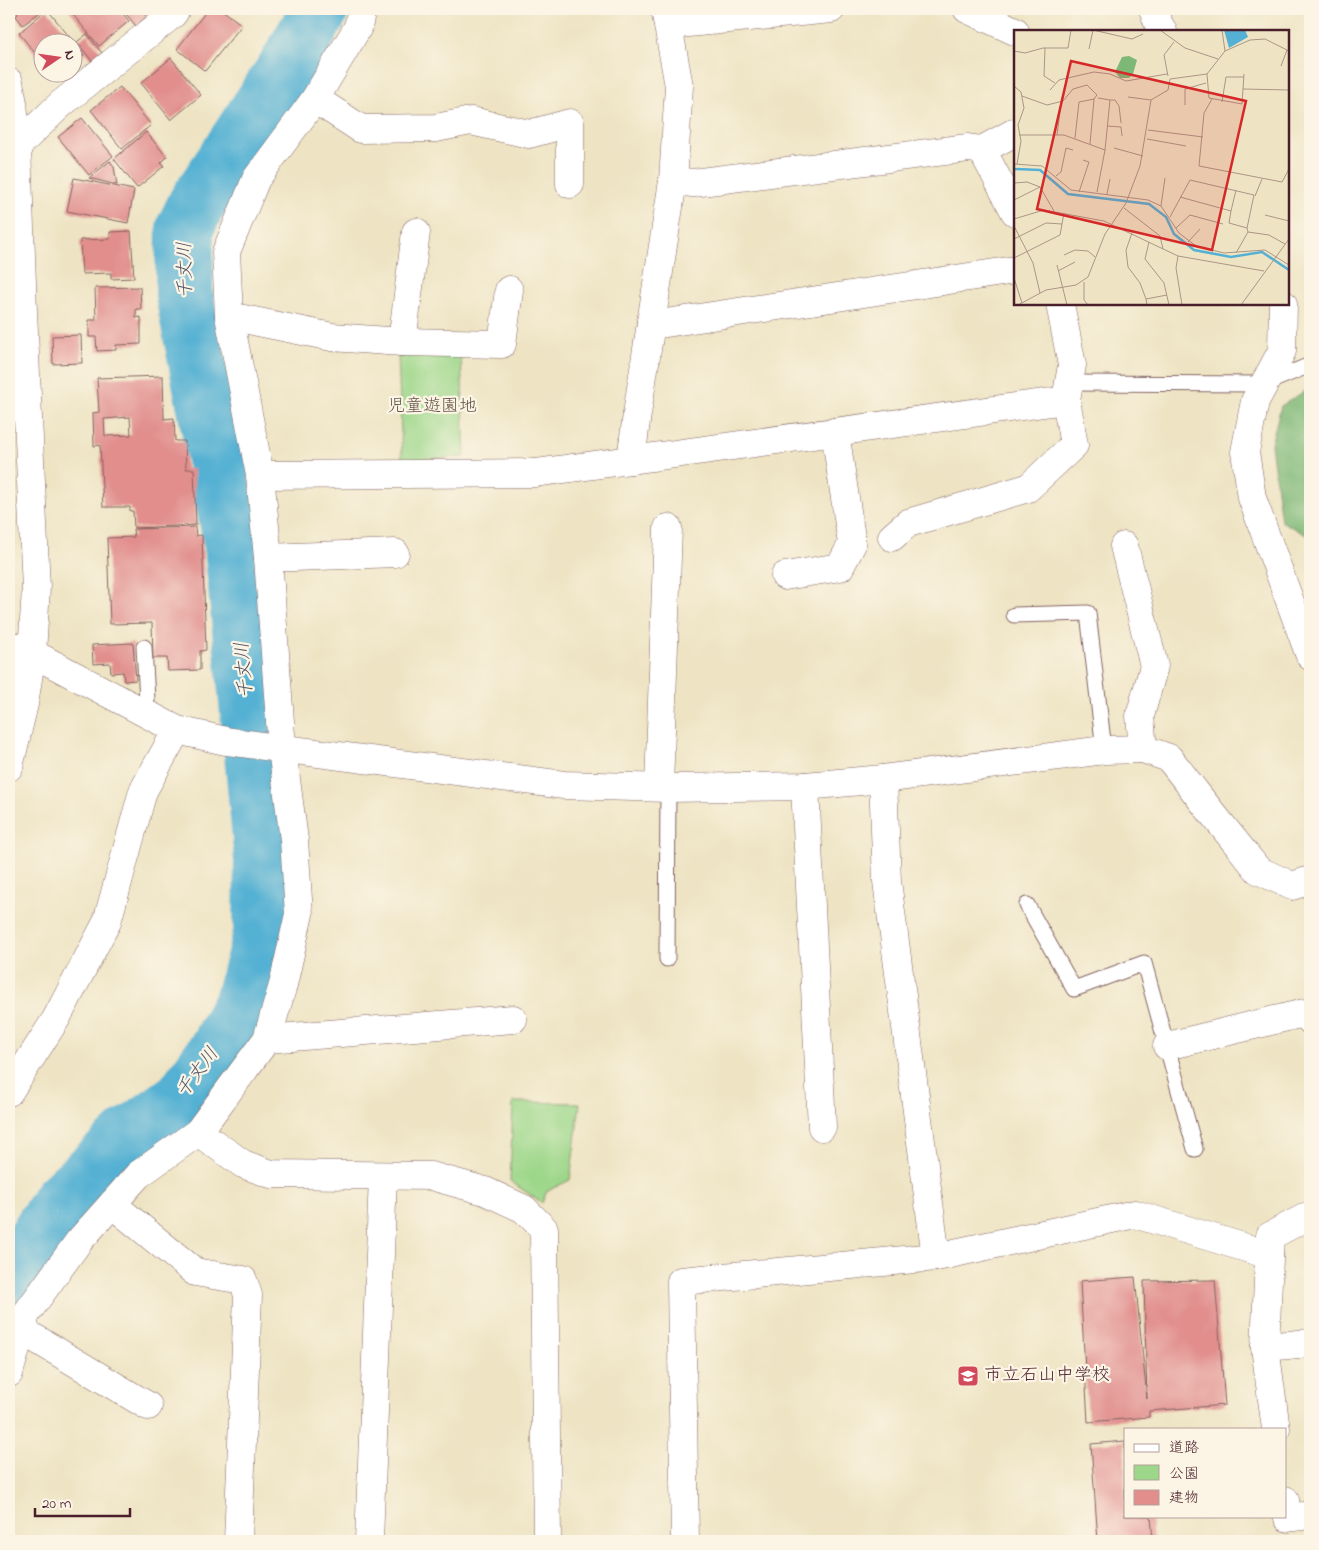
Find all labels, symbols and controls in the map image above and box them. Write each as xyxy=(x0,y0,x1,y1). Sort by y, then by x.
inset map xyxy=(1014,30,1289,305)
north arrow xyxy=(32,32,82,82)
text: N xyxy=(58,48,80,62)
water label: 千丈川 xyxy=(172,241,200,299)
park label: 児童遊園地 xyxy=(387,394,477,420)
water label: 千丈川 xyxy=(229,640,261,700)
water label: 千丈川 xyxy=(170,1042,226,1104)
place label: 市立石山中学校 xyxy=(984,1363,1110,1389)
school or university icon: 市立石山中学校 xyxy=(956,1364,980,1388)
legend xyxy=(1124,1428,1286,1518)
text: 道路 xyxy=(1169,1437,1199,1459)
text: 公園 xyxy=(1169,1463,1199,1485)
scale bar xyxy=(35,1485,130,1517)
text: 建物 xyxy=(1169,1487,1199,1509)
text: 20 m xyxy=(42,1493,72,1515)

